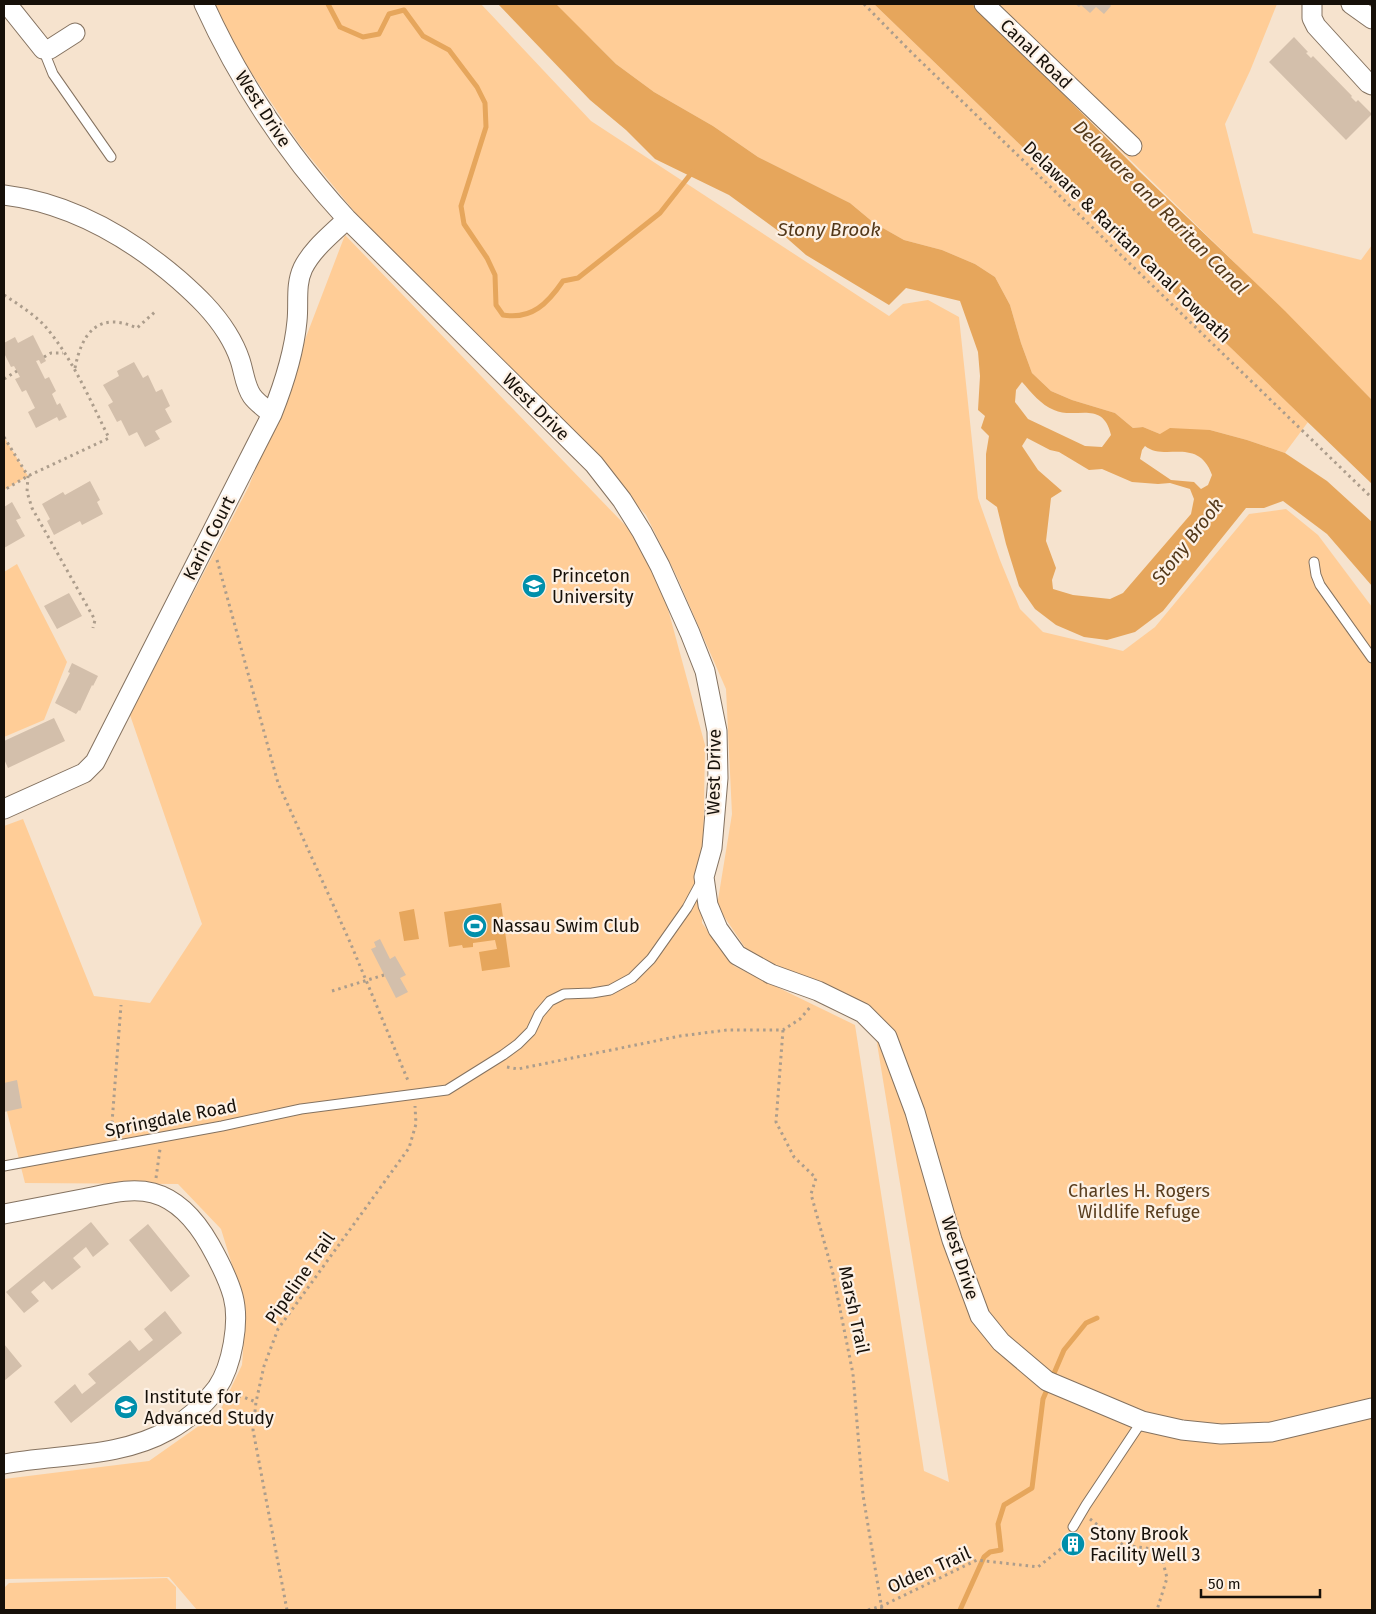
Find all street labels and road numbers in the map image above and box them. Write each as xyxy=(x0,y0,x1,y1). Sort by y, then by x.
street label: Canal Road xyxy=(995,14,1077,94)
street label: West Drive xyxy=(230,67,296,151)
street label: Delaware & Raritan Canal Towpath xyxy=(1018,137,1236,347)
street label: West Drive xyxy=(498,369,574,445)
street label: Karin Court xyxy=(178,492,240,584)
street label: West Drive xyxy=(702,729,726,815)
street label: Springdale Road xyxy=(103,1094,239,1142)
street label: West Drive xyxy=(936,1214,984,1302)
street label: Pipeline Trail xyxy=(260,1228,340,1328)
street label: Marsh Trail xyxy=(834,1264,874,1356)
street label: Olden Trail xyxy=(884,1542,974,1598)

